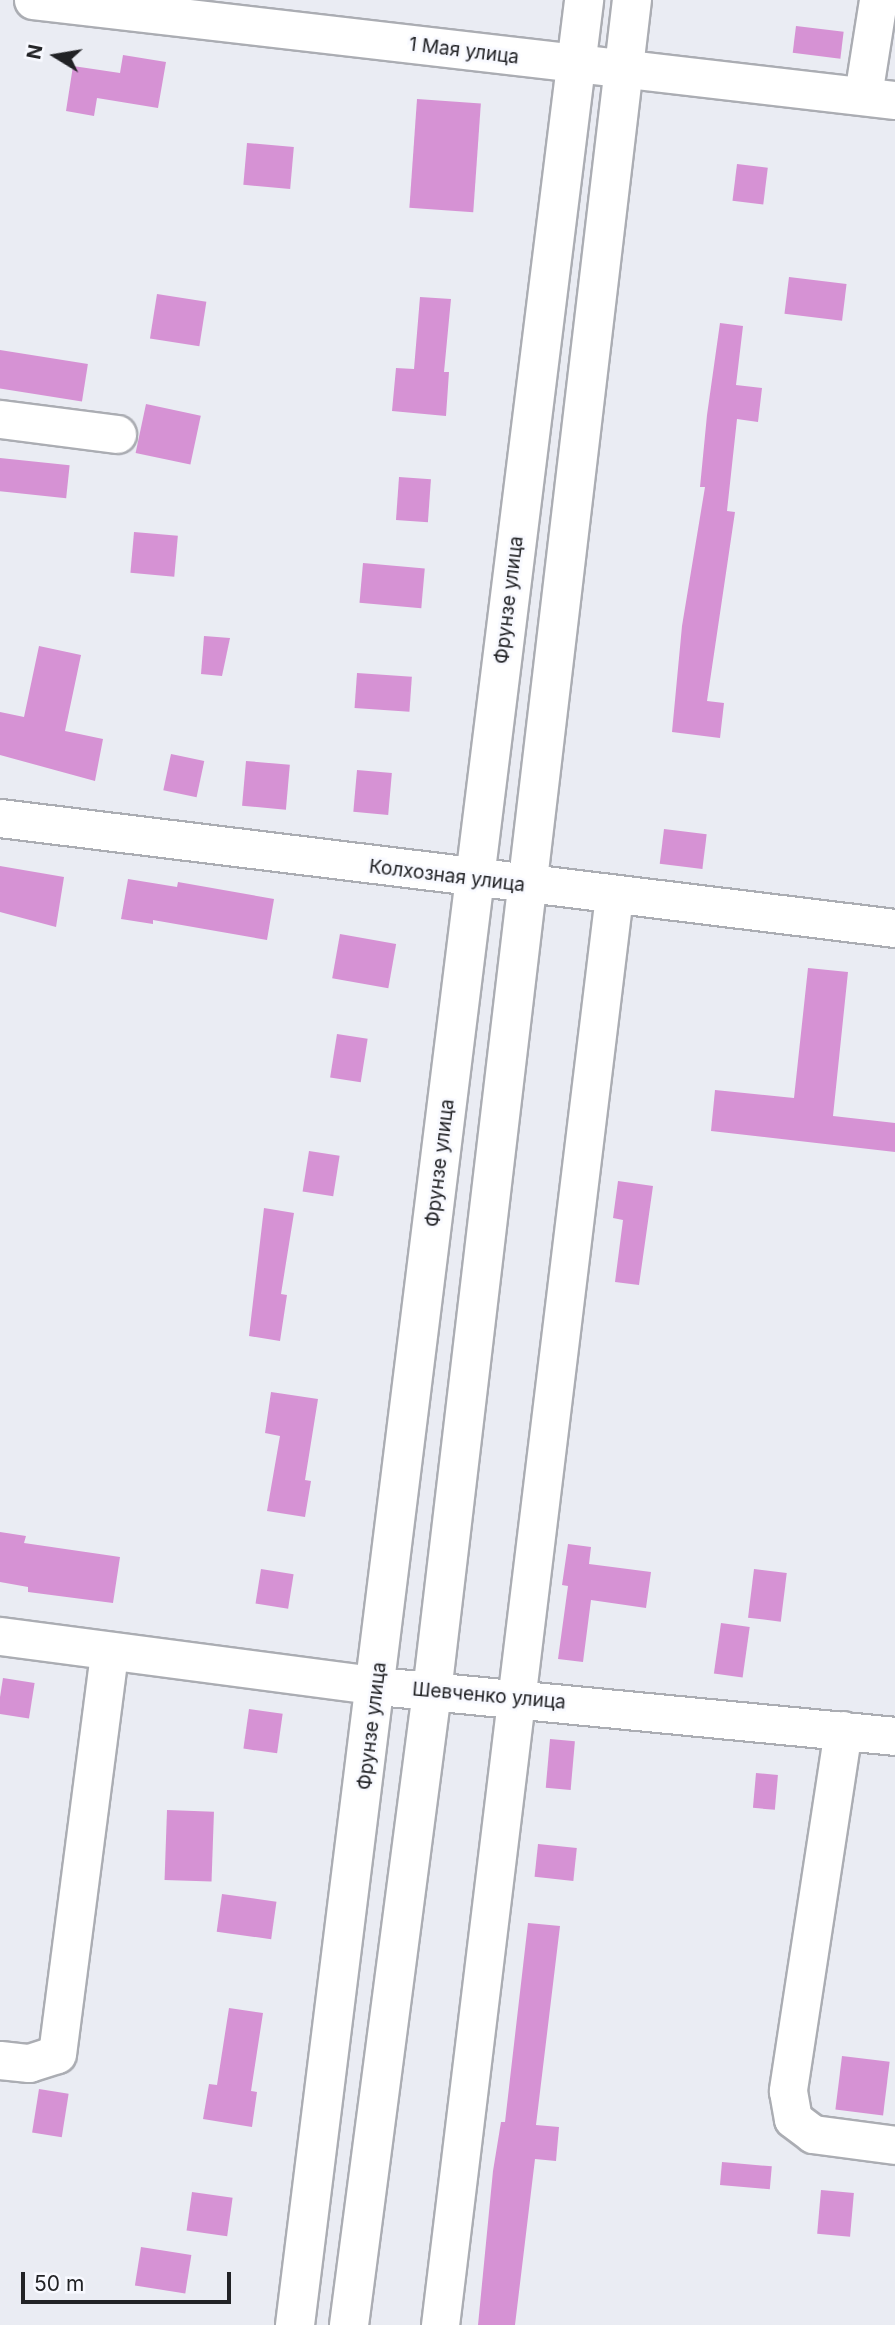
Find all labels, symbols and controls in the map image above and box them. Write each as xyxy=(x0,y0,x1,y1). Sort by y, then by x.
north arrow xyxy=(21,21,91,91)
street label: 1 Мая улица xyxy=(408,33,520,69)
text: N xyxy=(22,43,48,61)
street label: Фрунзе улица xyxy=(490,535,528,665)
street label: Колхозная улица xyxy=(368,855,526,897)
street label: Фрунзе улица xyxy=(421,1098,459,1228)
street label: Фрунзе улица xyxy=(353,1661,391,1791)
street label: Шевченко улица xyxy=(411,1678,567,1714)
scale bar xyxy=(24,2258,234,2302)
text: 50 m xyxy=(34,2271,84,2296)

